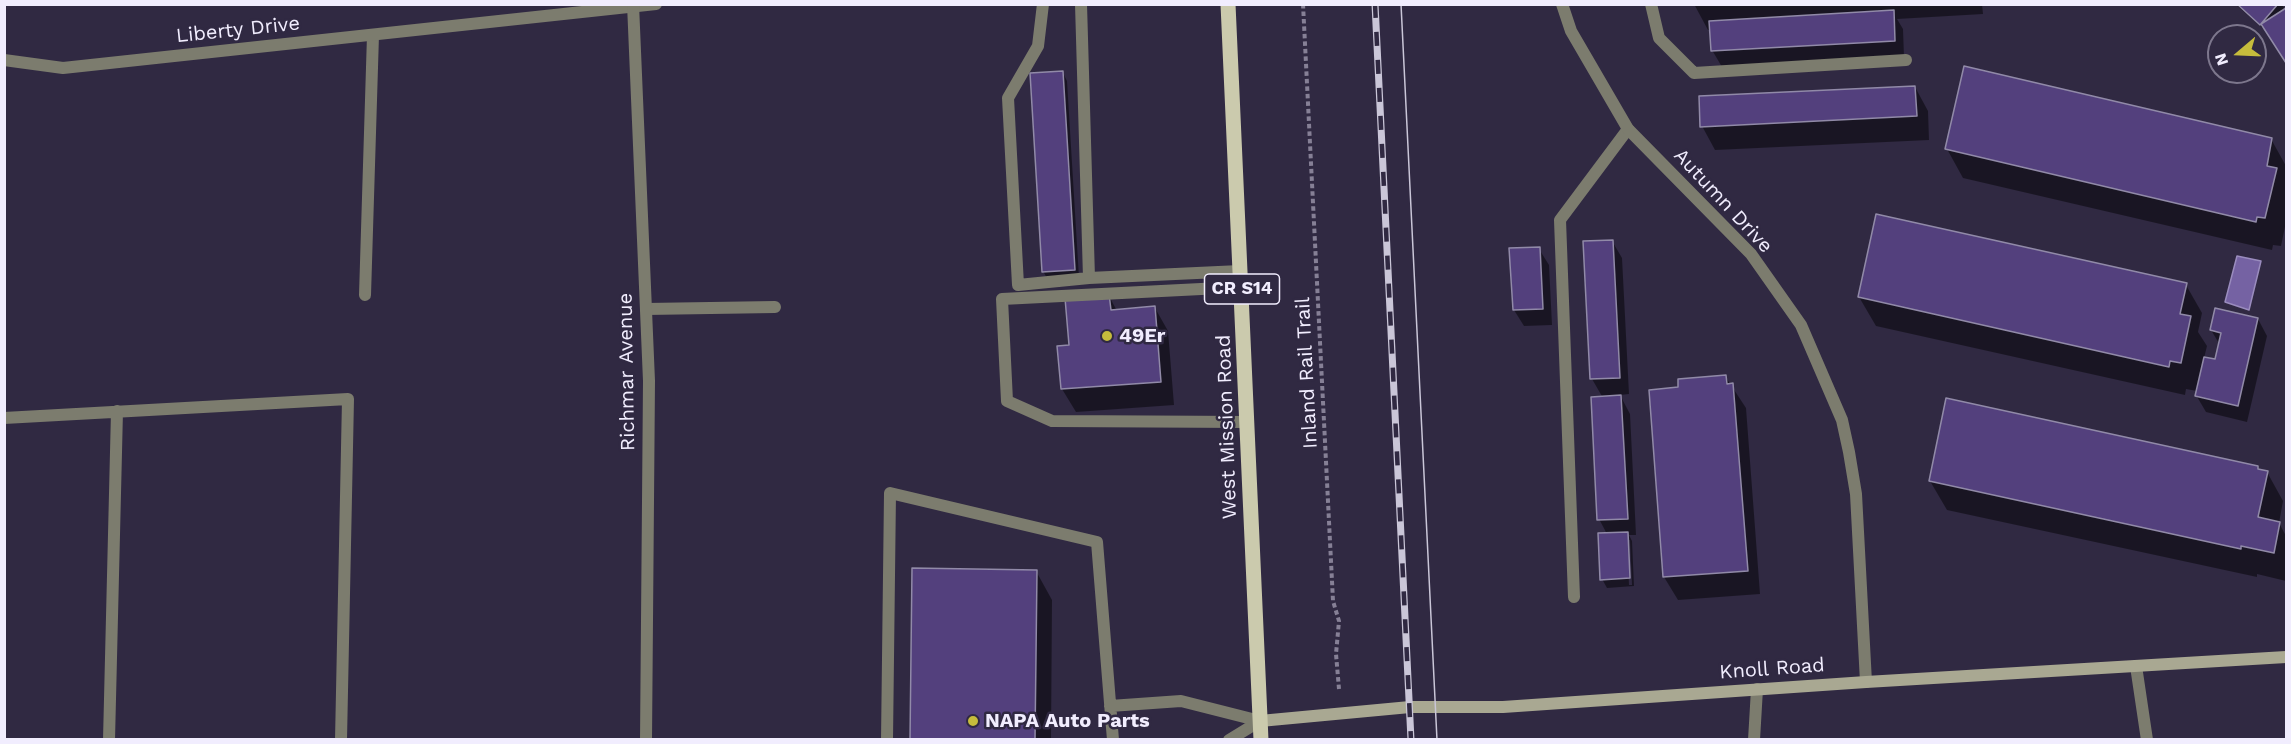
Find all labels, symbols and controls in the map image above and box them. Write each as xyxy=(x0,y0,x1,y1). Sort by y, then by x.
street label: Liberty Drive xyxy=(175,12,301,48)
north arrow xyxy=(2207,24,2267,84)
text: N xyxy=(2210,51,2232,68)
street label: Autumn Drive xyxy=(1669,144,1777,258)
road number: CR S14 xyxy=(1204,274,1280,304)
street label: Richmar Avenue xyxy=(614,293,640,451)
street label: Inland Rail Trail xyxy=(1291,297,1323,449)
place label: 49Er xyxy=(1119,324,1165,348)
marker: 49Er xyxy=(1100,329,1114,343)
street label: West Mission Road xyxy=(1212,334,1242,520)
street label: Knoll Road xyxy=(1719,653,1825,685)
place label: NAPA Auto Parts xyxy=(985,709,1150,733)
marker: NAPA Auto Parts xyxy=(966,714,980,728)

